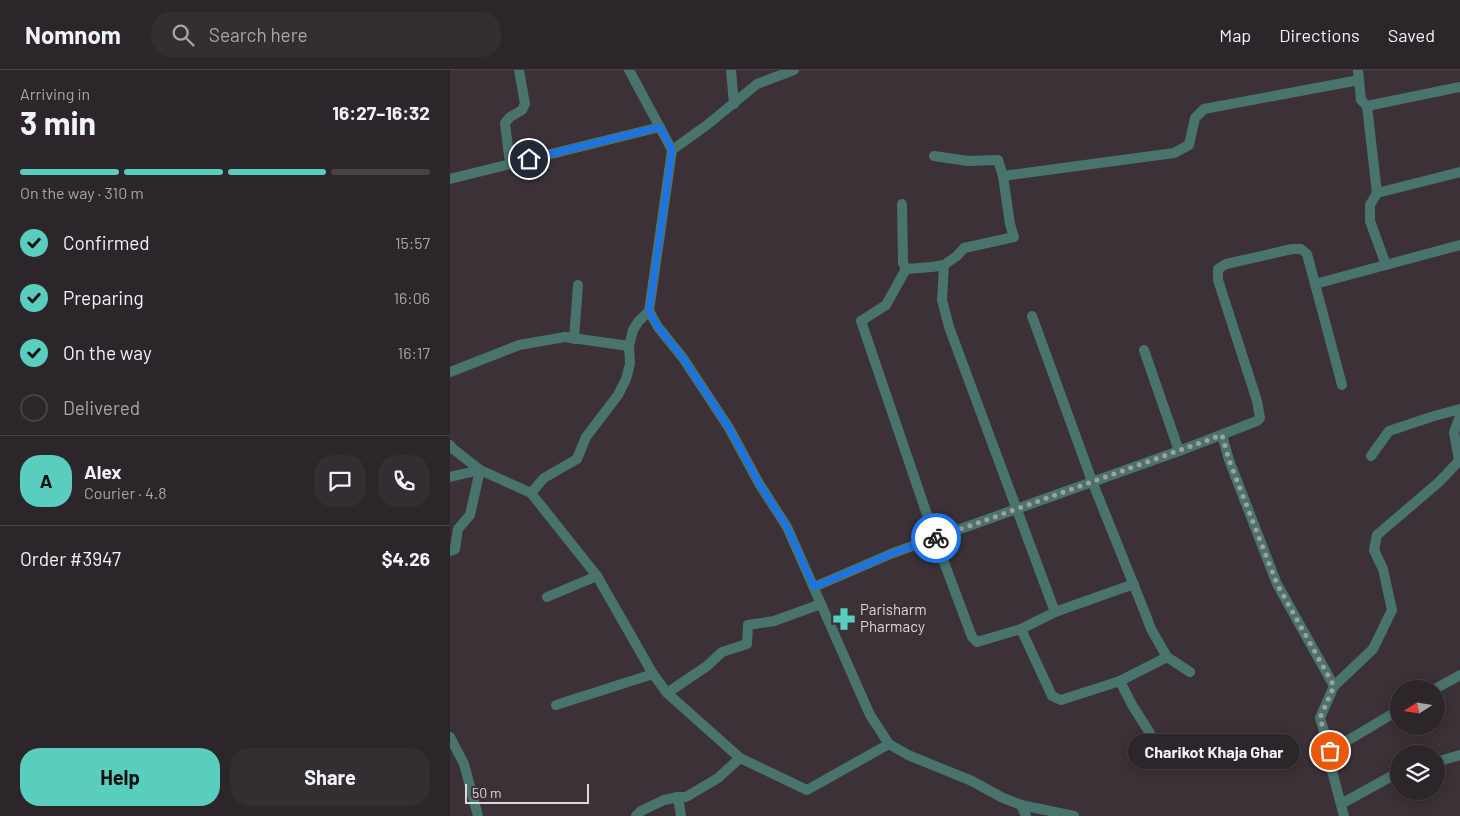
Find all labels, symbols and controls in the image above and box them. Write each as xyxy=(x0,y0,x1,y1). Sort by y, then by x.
search box xyxy=(151,12,501,57)
text: Nomnom xyxy=(25,20,121,49)
icon: search xyxy=(169,21,197,49)
text: Search here xyxy=(209,23,308,46)
text: Map xyxy=(1219,24,1251,46)
text: Directions xyxy=(1279,24,1360,46)
text: Saved xyxy=(1388,24,1435,46)
text: Arriving in xyxy=(20,84,90,103)
text: 16:27–16:32 xyxy=(332,101,430,124)
text: 3 min xyxy=(20,103,96,141)
pin xyxy=(508,138,550,180)
icon: home xyxy=(515,145,543,173)
text: On the way · 310 m xyxy=(20,183,144,202)
icon: check xyxy=(20,229,48,257)
text: Confirmed xyxy=(63,231,150,254)
text: 15:57 xyxy=(395,233,430,252)
icon: check xyxy=(20,284,48,312)
text: Preparing xyxy=(63,286,144,309)
text: 16:06 xyxy=(393,288,430,307)
icon: check xyxy=(20,339,48,367)
text: On the way xyxy=(63,341,152,364)
text: 16:17 xyxy=(398,343,430,362)
text: Delivered xyxy=(63,396,140,419)
button: chat xyxy=(314,455,366,507)
button: phone xyxy=(378,455,430,507)
text: Alex xyxy=(84,460,122,483)
text: A xyxy=(40,469,52,492)
text: Courier · 4.8 xyxy=(84,483,167,502)
courier xyxy=(911,513,961,563)
icon: bike xyxy=(922,524,950,552)
text: Order #3947 xyxy=(20,547,121,570)
text: $4.26 xyxy=(382,547,430,570)
place label: Parisharm Pharmacy xyxy=(860,600,927,635)
pharmacy icon: Parisharm Pharmacy xyxy=(831,606,857,632)
north arrow xyxy=(1390,680,1445,735)
map controls xyxy=(1390,680,1445,800)
pin xyxy=(1309,730,1351,772)
callout: Charikot Khaja Ghar xyxy=(1128,734,1300,768)
icon: bag xyxy=(1316,737,1344,765)
text: Charikot Khaja Ghar xyxy=(1145,742,1283,761)
button: layers xyxy=(1390,745,1445,800)
button: Help xyxy=(20,748,220,806)
button: Share xyxy=(230,748,430,806)
scale bar xyxy=(465,781,589,804)
text: 50 m xyxy=(472,784,501,801)

